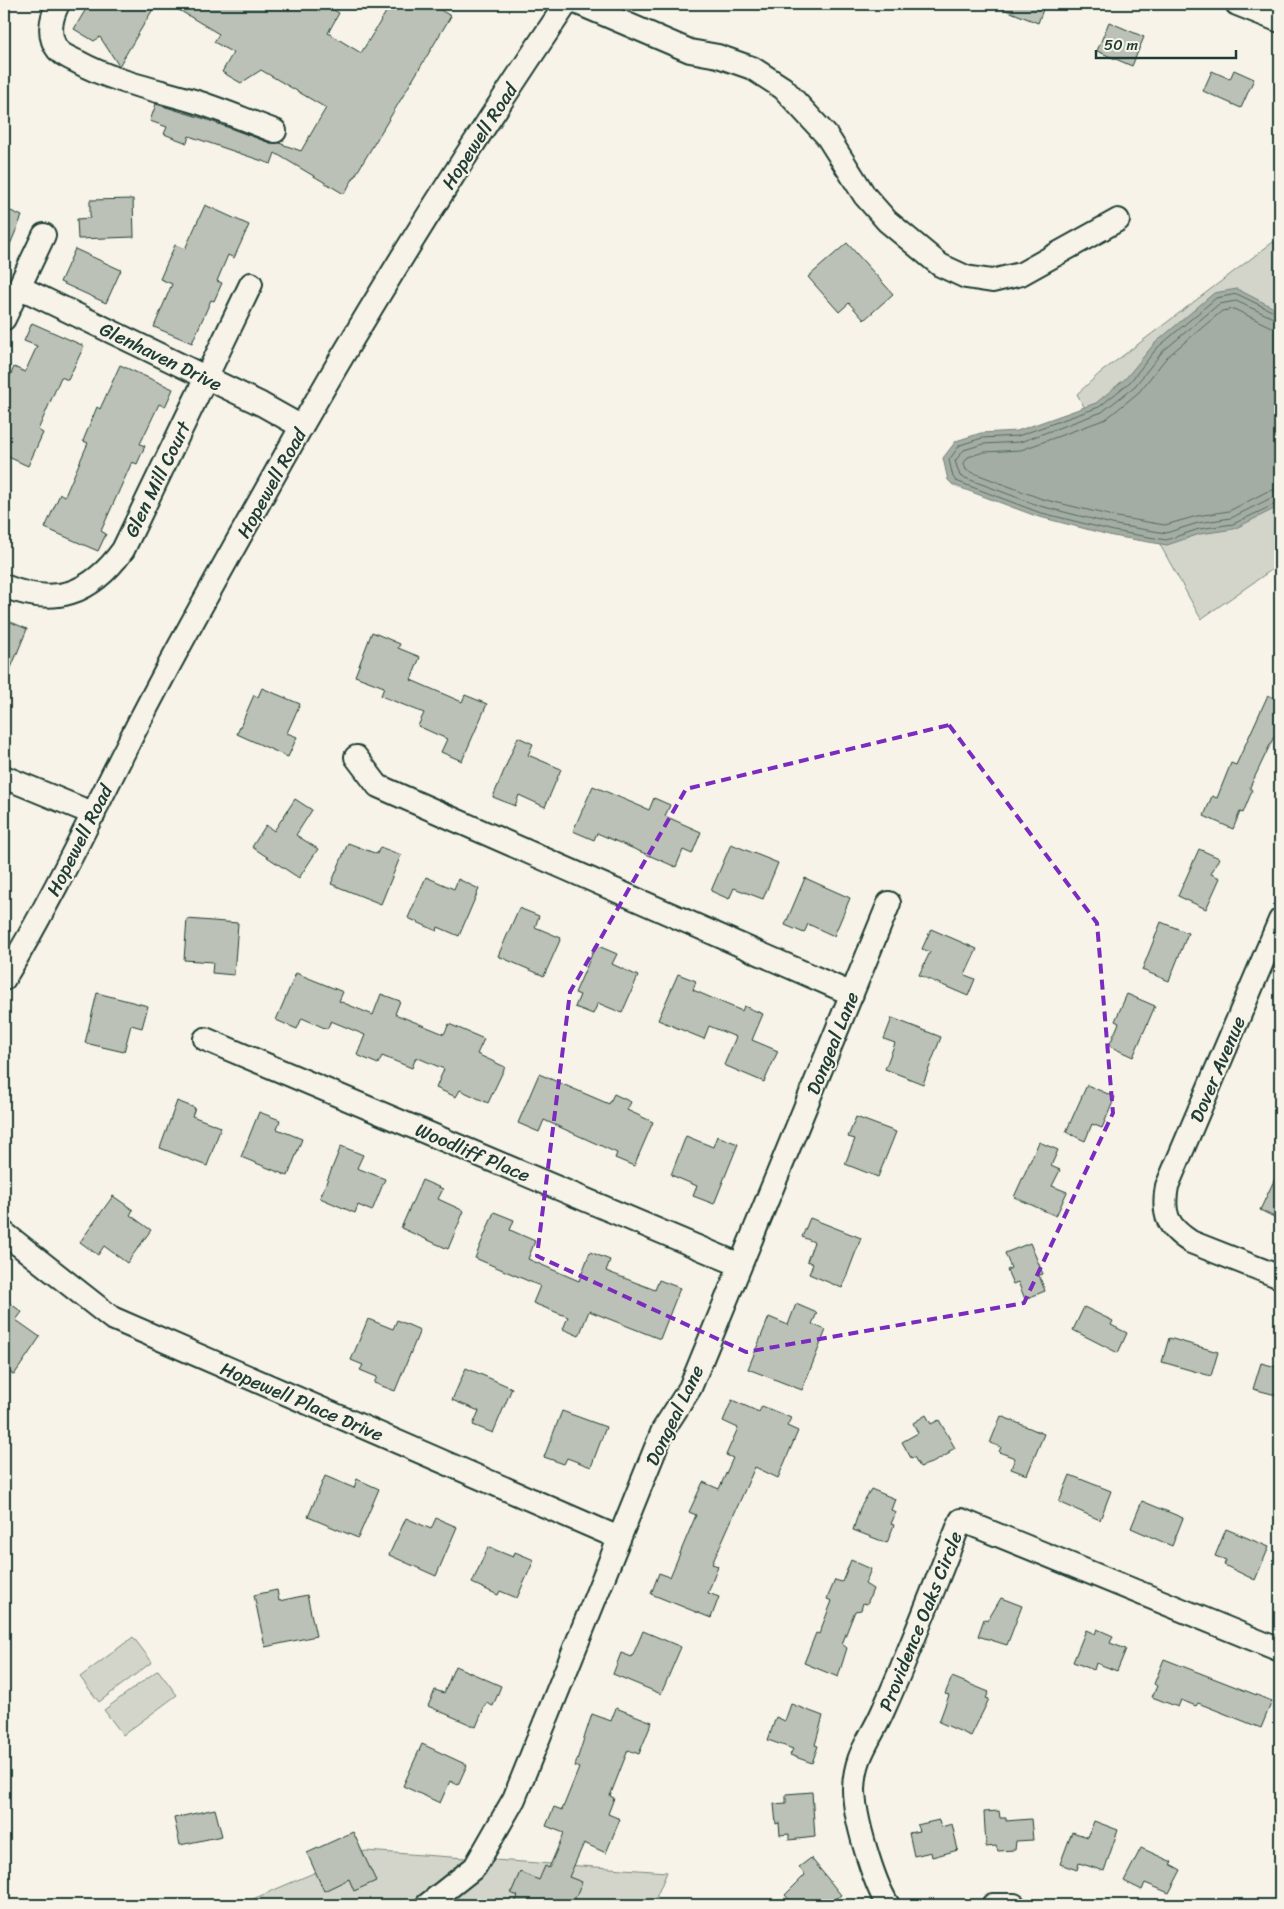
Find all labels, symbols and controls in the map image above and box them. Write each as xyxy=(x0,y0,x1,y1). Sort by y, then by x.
scale bar xyxy=(1096,28,1236,60)
text: 50 m xyxy=(1104,32,1139,58)
street label: Hopewell Road xyxy=(432,75,527,196)
street label: Glenhaven Drive xyxy=(94,312,228,401)
street label: Glen Mill Court xyxy=(115,414,200,543)
street label: Hopewell Road xyxy=(228,421,316,544)
street label: Hopewell Road xyxy=(37,778,122,902)
street label: Dongeal Lane xyxy=(797,986,868,1100)
street label: Dover Avenue xyxy=(1180,1011,1255,1128)
street label: Woodliff Place xyxy=(410,1113,536,1192)
street label: Hopewell Place Drive xyxy=(215,1352,389,1451)
street label: Dongeal Lane xyxy=(636,1359,713,1471)
street label: Providence Oaks Circle xyxy=(869,1526,972,1716)

